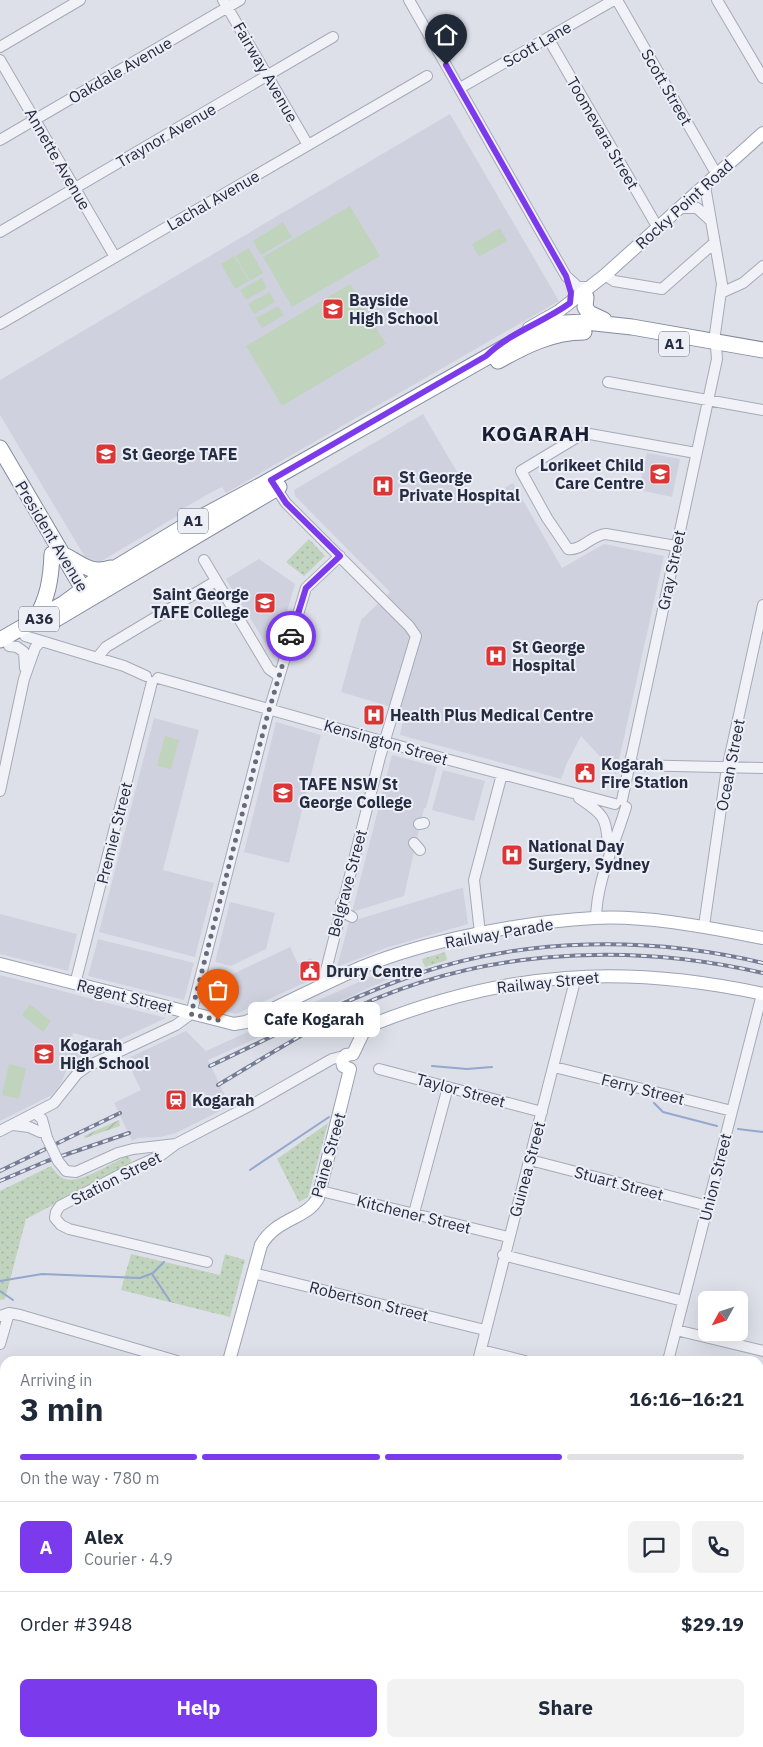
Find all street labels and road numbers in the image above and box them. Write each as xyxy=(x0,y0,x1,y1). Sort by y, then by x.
street label: Scott Lane xyxy=(499,16,575,72)
street label: Fairway Avenue xyxy=(229,18,303,126)
street label: Oakdale Avenue xyxy=(65,32,176,108)
street label: Scott Street xyxy=(637,45,697,129)
street label: Toomevara Street xyxy=(563,73,643,193)
street label: Traynor Avenue xyxy=(113,98,220,172)
street label: Annette Avenue xyxy=(21,105,95,214)
street label: Rocky Point Road xyxy=(631,155,737,253)
street label: Lachal Avenue xyxy=(163,165,263,235)
road number: A1 xyxy=(659,332,689,356)
street label: President Avenue xyxy=(11,477,93,595)
road number: A1 xyxy=(178,508,208,534)
street label: Gray Street xyxy=(653,528,689,612)
road number: A36 xyxy=(19,606,59,632)
street label: Kensington Street xyxy=(322,715,450,769)
street label: Ocean Street xyxy=(711,717,749,813)
street label: Premier Street xyxy=(92,780,136,886)
street label: Belgrave Street xyxy=(323,827,371,939)
street label: Railway Parade xyxy=(443,914,555,952)
street label: Railway Street xyxy=(496,967,600,997)
street label: Regent Street xyxy=(75,974,175,1018)
street label: Taylor Street xyxy=(414,1069,508,1111)
street label: Ferry Street xyxy=(599,1069,687,1109)
street label: Paine Street xyxy=(306,1110,350,1200)
street label: Guinea Street xyxy=(505,1119,549,1219)
street label: Union Street xyxy=(694,1131,736,1223)
street label: Station Street xyxy=(67,1147,165,1209)
street label: Stuart Street xyxy=(572,1161,666,1205)
street label: Kitchener Street xyxy=(355,1190,473,1238)
street label: Robertson Street xyxy=(307,1277,431,1325)

